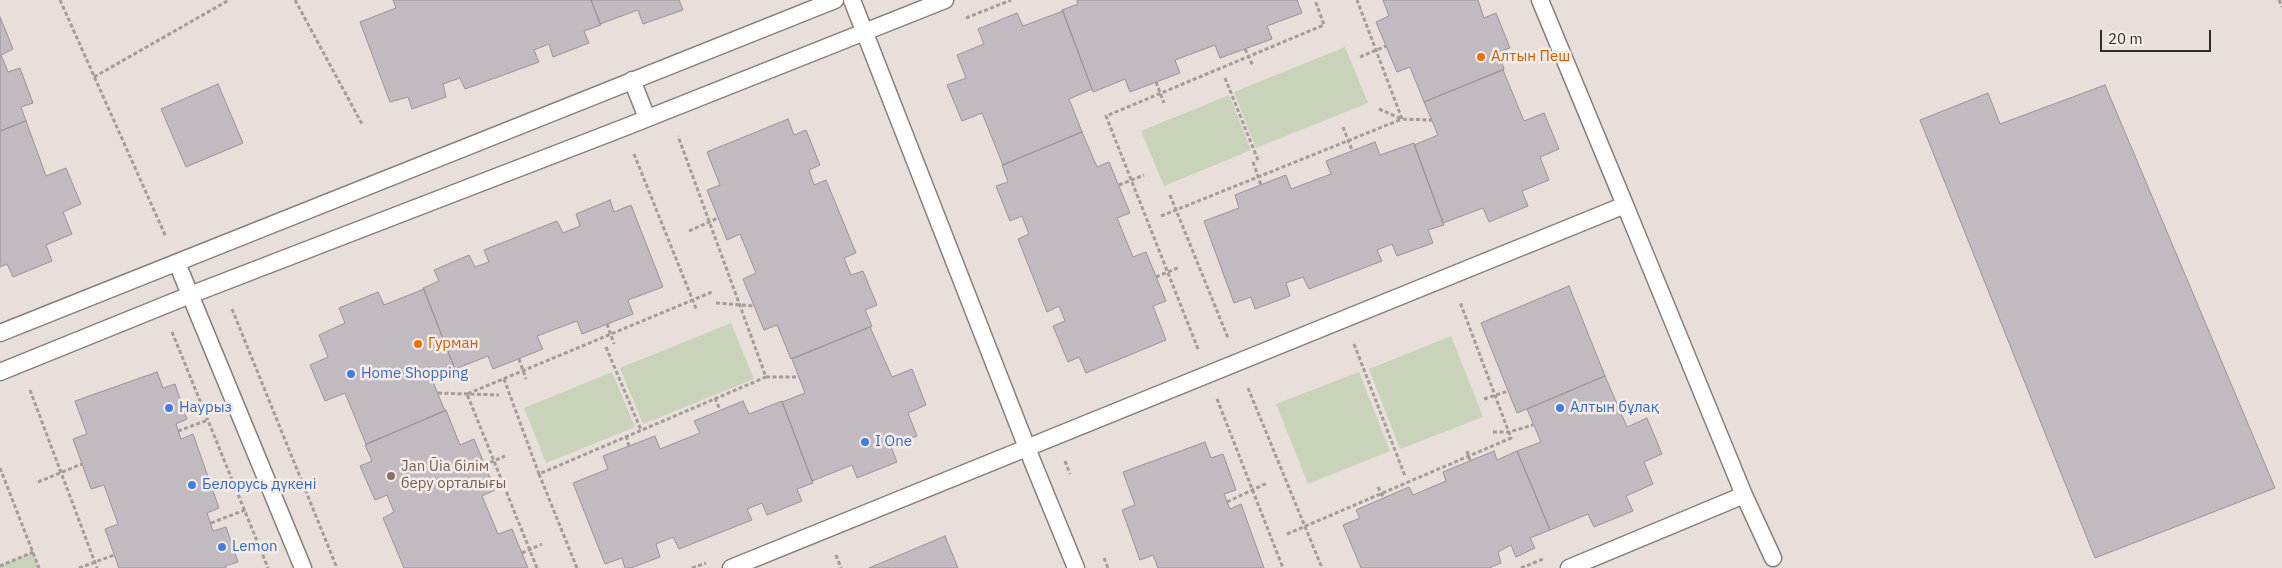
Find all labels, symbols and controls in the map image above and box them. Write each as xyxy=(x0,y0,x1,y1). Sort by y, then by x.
scale bar xyxy=(2102,20,2213,52)
text: 20 m xyxy=(2108,29,2143,48)
place label: Алтын Пеш xyxy=(1491,48,1570,66)
marker: Алтын Пеш xyxy=(1475,51,1487,63)
place label: Гурман xyxy=(428,335,478,353)
marker: Гурман xyxy=(412,338,424,350)
place label: Home Shopping xyxy=(361,365,468,383)
marker: Home Shopping xyxy=(345,368,357,380)
place label: Наурыз xyxy=(179,399,232,417)
place label: Алтын бұлақ xyxy=(1570,399,1659,417)
marker: Наурыз xyxy=(163,402,175,414)
marker: Алтын бұлақ xyxy=(1554,402,1566,414)
place label: I One xyxy=(875,433,912,451)
marker: I One xyxy=(859,436,871,448)
place label: Jan Ūia білім беру орталығы xyxy=(401,458,506,493)
marker: Jan Ūia білім беру орталығы xyxy=(385,470,397,482)
place label: Белорусь дүкені xyxy=(202,476,316,494)
marker: Белорусь дүкені xyxy=(186,479,198,491)
place label: Lemon xyxy=(232,538,278,556)
marker: Lemon xyxy=(216,541,228,553)

